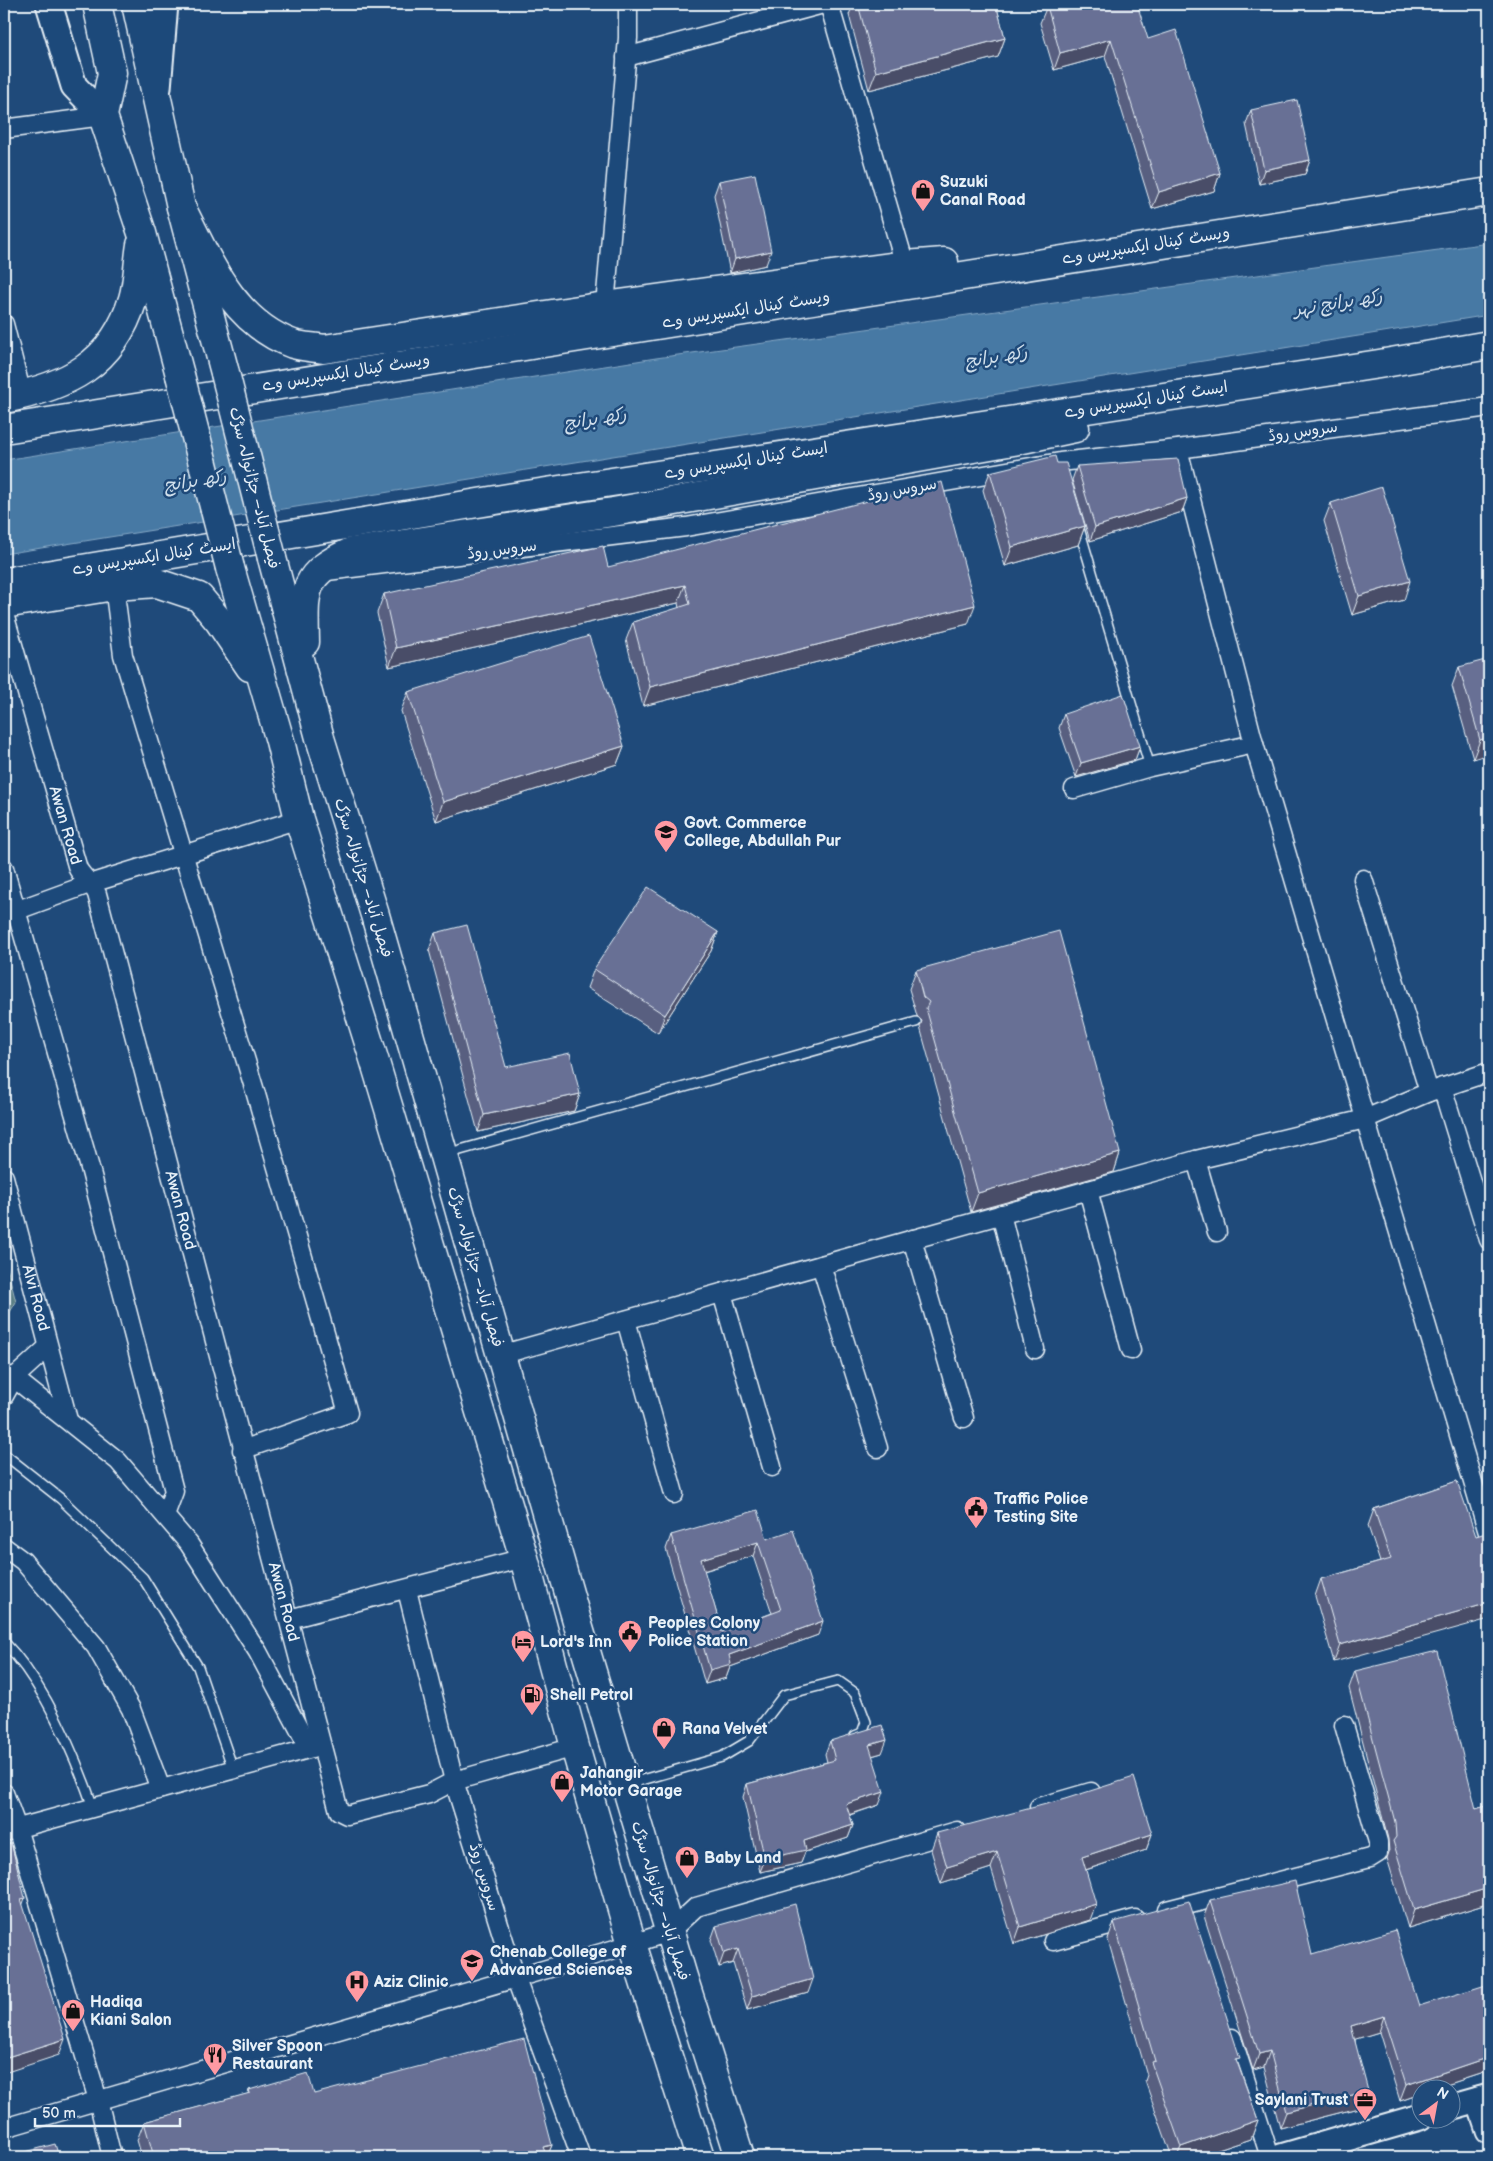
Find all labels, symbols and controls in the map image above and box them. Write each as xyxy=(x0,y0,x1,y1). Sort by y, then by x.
place label: Suzuki Canal Road xyxy=(940,173,1026,210)
shop icon: Suzuki Canal Road xyxy=(910,178,936,212)
street label: ویسٹ کینال ایکسپریس وے xyxy=(1061,223,1231,269)
water label: رکھ برانچ نہر xyxy=(1290,286,1384,322)
street label: ویسٹ کینال ایکسپریس وے xyxy=(661,287,831,333)
water label: رکھ برانچ xyxy=(963,342,1029,373)
street label: ویسٹ کینال ایکسپریس وے xyxy=(261,350,431,396)
street label: ایسٹ کینال ایکسپریس وے xyxy=(1063,378,1229,422)
water label: رکھ برانچ xyxy=(562,404,628,435)
street label: فیصل آباد– جڑانوالہ سڑک xyxy=(225,405,283,571)
street label: سروس روڈ xyxy=(1267,418,1339,446)
street label: ایسٹ کینال ایکسپریس وے xyxy=(663,439,829,483)
water label: رکھ برانچ xyxy=(162,466,228,497)
street label: سروس روڈ xyxy=(866,475,938,505)
street label: ایسٹ کینال ایکسپریس وے xyxy=(71,535,237,579)
street label: سروس روڈ xyxy=(466,536,538,564)
street label: Awan Road xyxy=(45,784,86,867)
street label: فیصل آباد– جڑانوالہ سڑک xyxy=(330,796,396,960)
place label: Govt. Commerce College, Abdullah Pur xyxy=(684,814,842,851)
school or university icon: Govt. Commerce College, Abdullah Pur xyxy=(653,819,679,853)
street label: Awan Road xyxy=(161,1168,200,1252)
street label: فیصل آباد– جڑانوالہ سڑک xyxy=(443,1185,507,1349)
street label: Alvi Road xyxy=(18,1263,54,1333)
place label: Traffic Police Testing Site xyxy=(994,1490,1088,1527)
public building icon: Traffic Police Testing Site xyxy=(963,1495,989,1529)
street label: Awan Road xyxy=(264,1560,303,1643)
place label: Peoples Colony Police Station xyxy=(648,1614,761,1651)
public building icon: Peoples Colony Police Station xyxy=(617,1619,643,1653)
hotel icon: Lord's Inn xyxy=(510,1629,536,1663)
place label: Lord's Inn xyxy=(540,1633,612,1652)
fuel station icon: Shell Petrol xyxy=(519,1682,545,1716)
place label: Shell Petrol xyxy=(550,1686,633,1705)
shop icon: Rana Velvet xyxy=(651,1716,677,1750)
place label: Rana Velvet xyxy=(682,1720,768,1739)
place label: Jahangir Motor Garage xyxy=(580,1764,682,1801)
shop icon: Jahangir Motor Garage xyxy=(549,1769,575,1803)
street label: فیصل آباد– جڑانوالہ سڑک xyxy=(627,1819,693,1983)
street label: سروس روڈ xyxy=(465,1841,503,1913)
shop icon: Baby Land xyxy=(674,1845,700,1879)
place label: Baby Land xyxy=(704,1849,781,1868)
place label: Chenab College of Advanced Sciences xyxy=(489,1943,633,1980)
school or university icon: Chenab College of Advanced Sciences xyxy=(459,1948,485,1982)
hospital icon: Aziz Clinic xyxy=(344,1969,370,2003)
place label: Aziz Clinic xyxy=(373,1973,449,1992)
place label: Hadiqa Kiani Salon xyxy=(90,1993,172,2030)
shop icon: Hadiqa Kiani Salon xyxy=(60,1998,86,2032)
place label: Silver Spoon Restaurant xyxy=(232,2037,323,2074)
restaurant icon: Silver Spoon Restaurant xyxy=(202,2042,228,2076)
north arrow xyxy=(1410,2078,1460,2128)
text: N xyxy=(1434,2083,1452,2103)
office icon: Saylani Trust xyxy=(1352,2087,1378,2121)
place label: Saylani Trust xyxy=(1255,2091,1349,2110)
scale bar xyxy=(35,2096,180,2128)
text: 50 m xyxy=(42,2104,76,2123)

